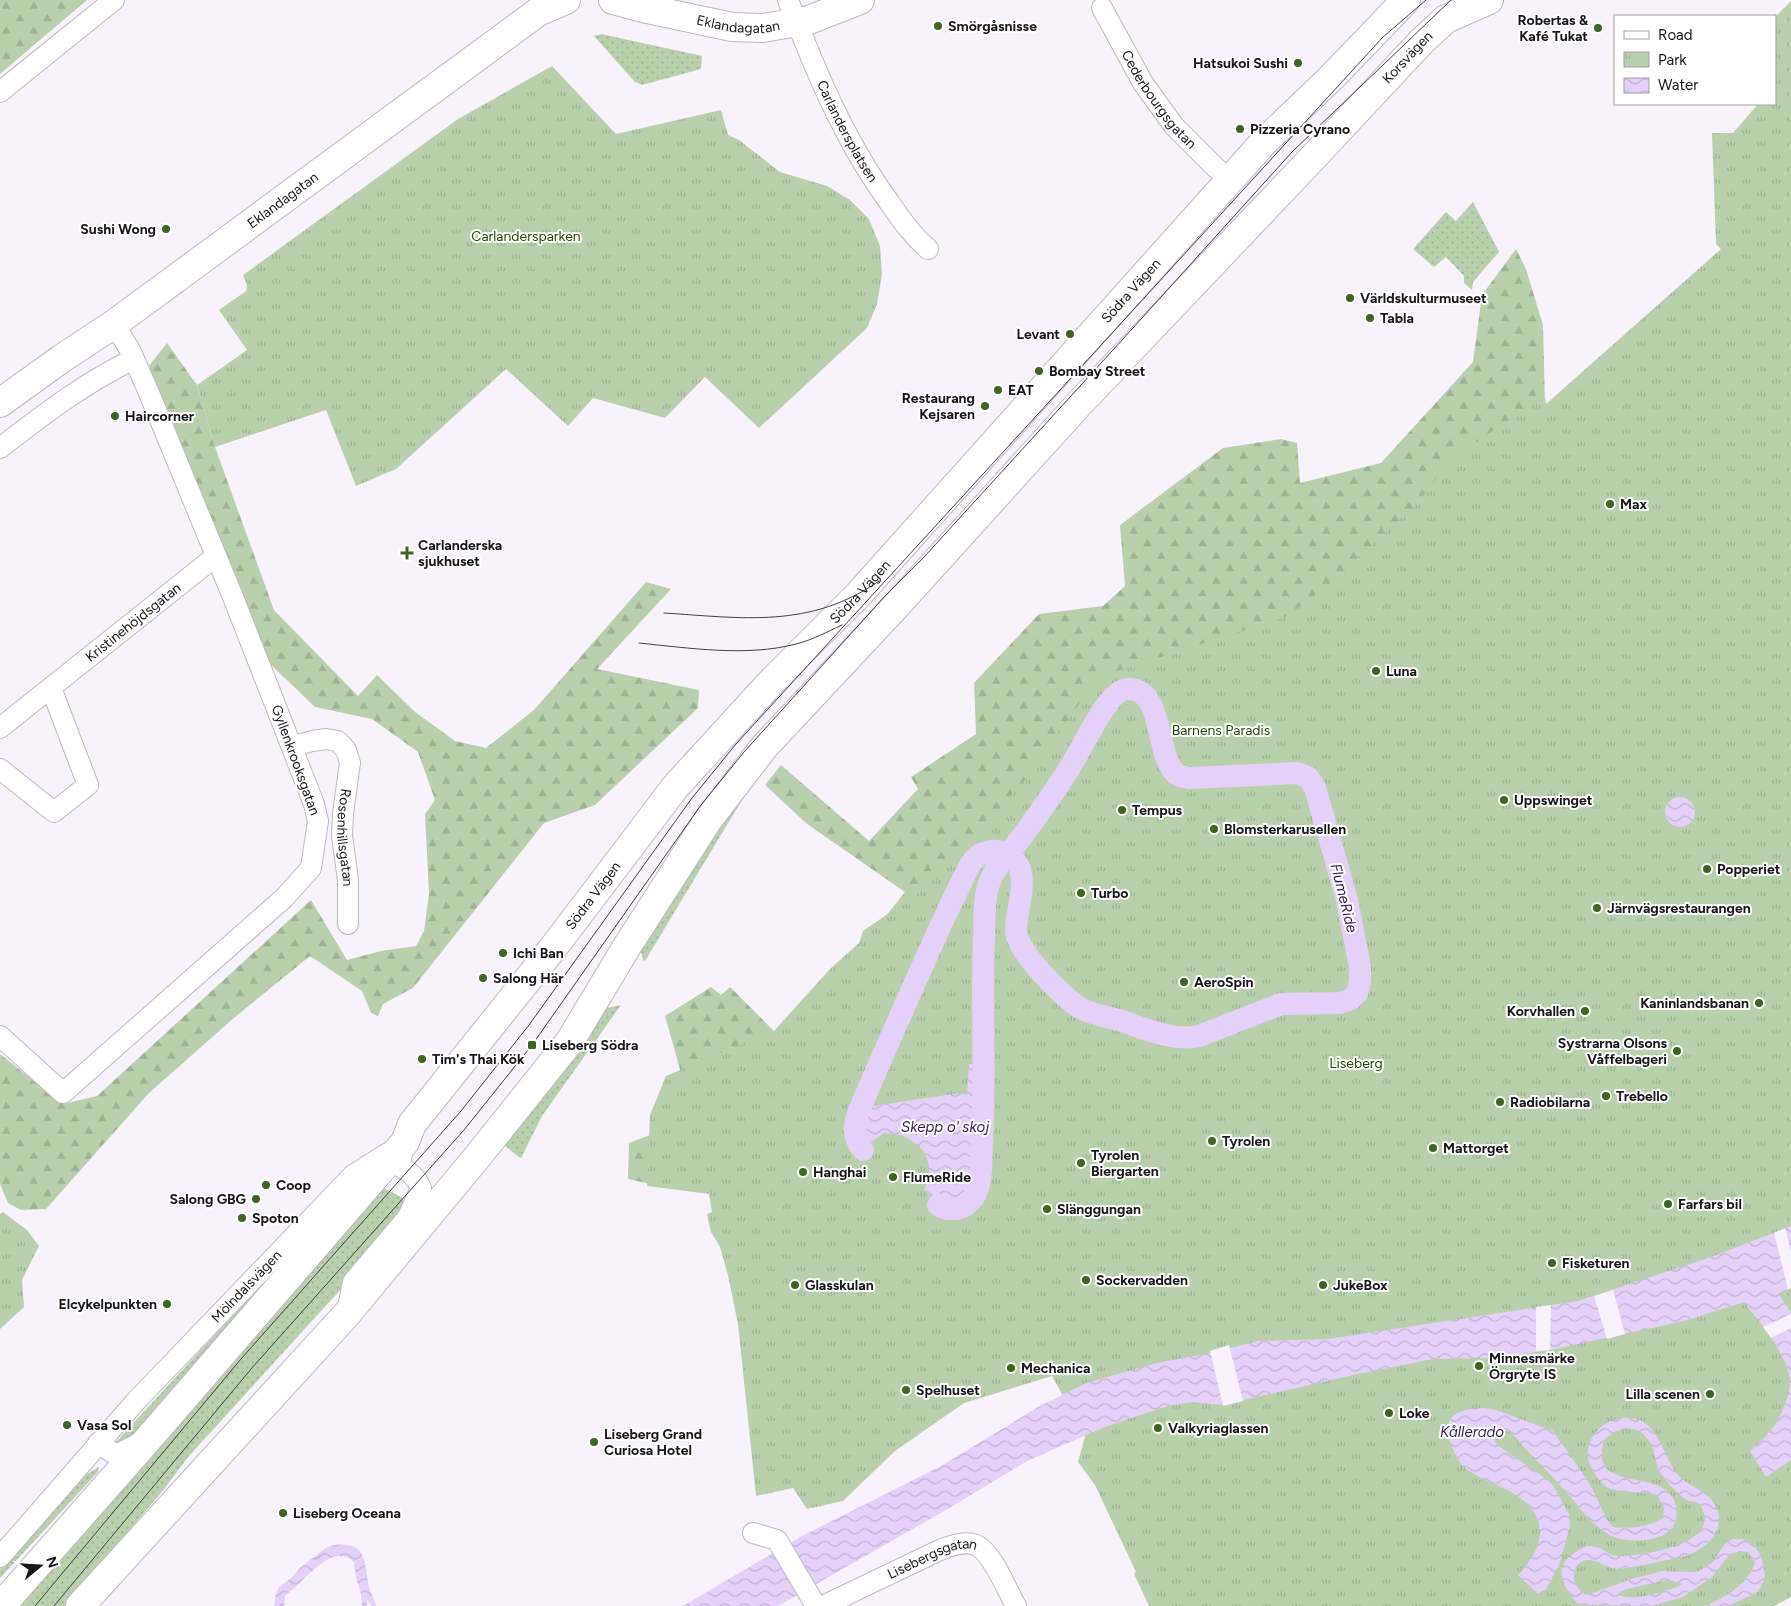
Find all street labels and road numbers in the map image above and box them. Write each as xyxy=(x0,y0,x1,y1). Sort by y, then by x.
street label: Eklandagatan xyxy=(695,12,781,37)
street label: Korsvägen xyxy=(1379,27,1436,87)
street label: Cederbourgsgatan xyxy=(1118,47,1200,153)
street label: Carlandersplatsen xyxy=(813,78,881,186)
street label: Eklandagatan xyxy=(244,168,322,232)
street label: Södra Vägen xyxy=(1098,255,1164,327)
street label: Södra Vägen xyxy=(826,557,894,627)
street label: Kristinehöjdsgatan xyxy=(82,579,185,666)
street label: Gyllenkrooksgatan xyxy=(268,703,323,818)
street label: Rosenhillsgatan xyxy=(333,788,356,887)
street label: Södra Vägen xyxy=(562,858,625,933)
street label: Mölndalsvägen xyxy=(208,1247,285,1326)
street label: Lisebergsgatan xyxy=(885,1535,979,1583)

